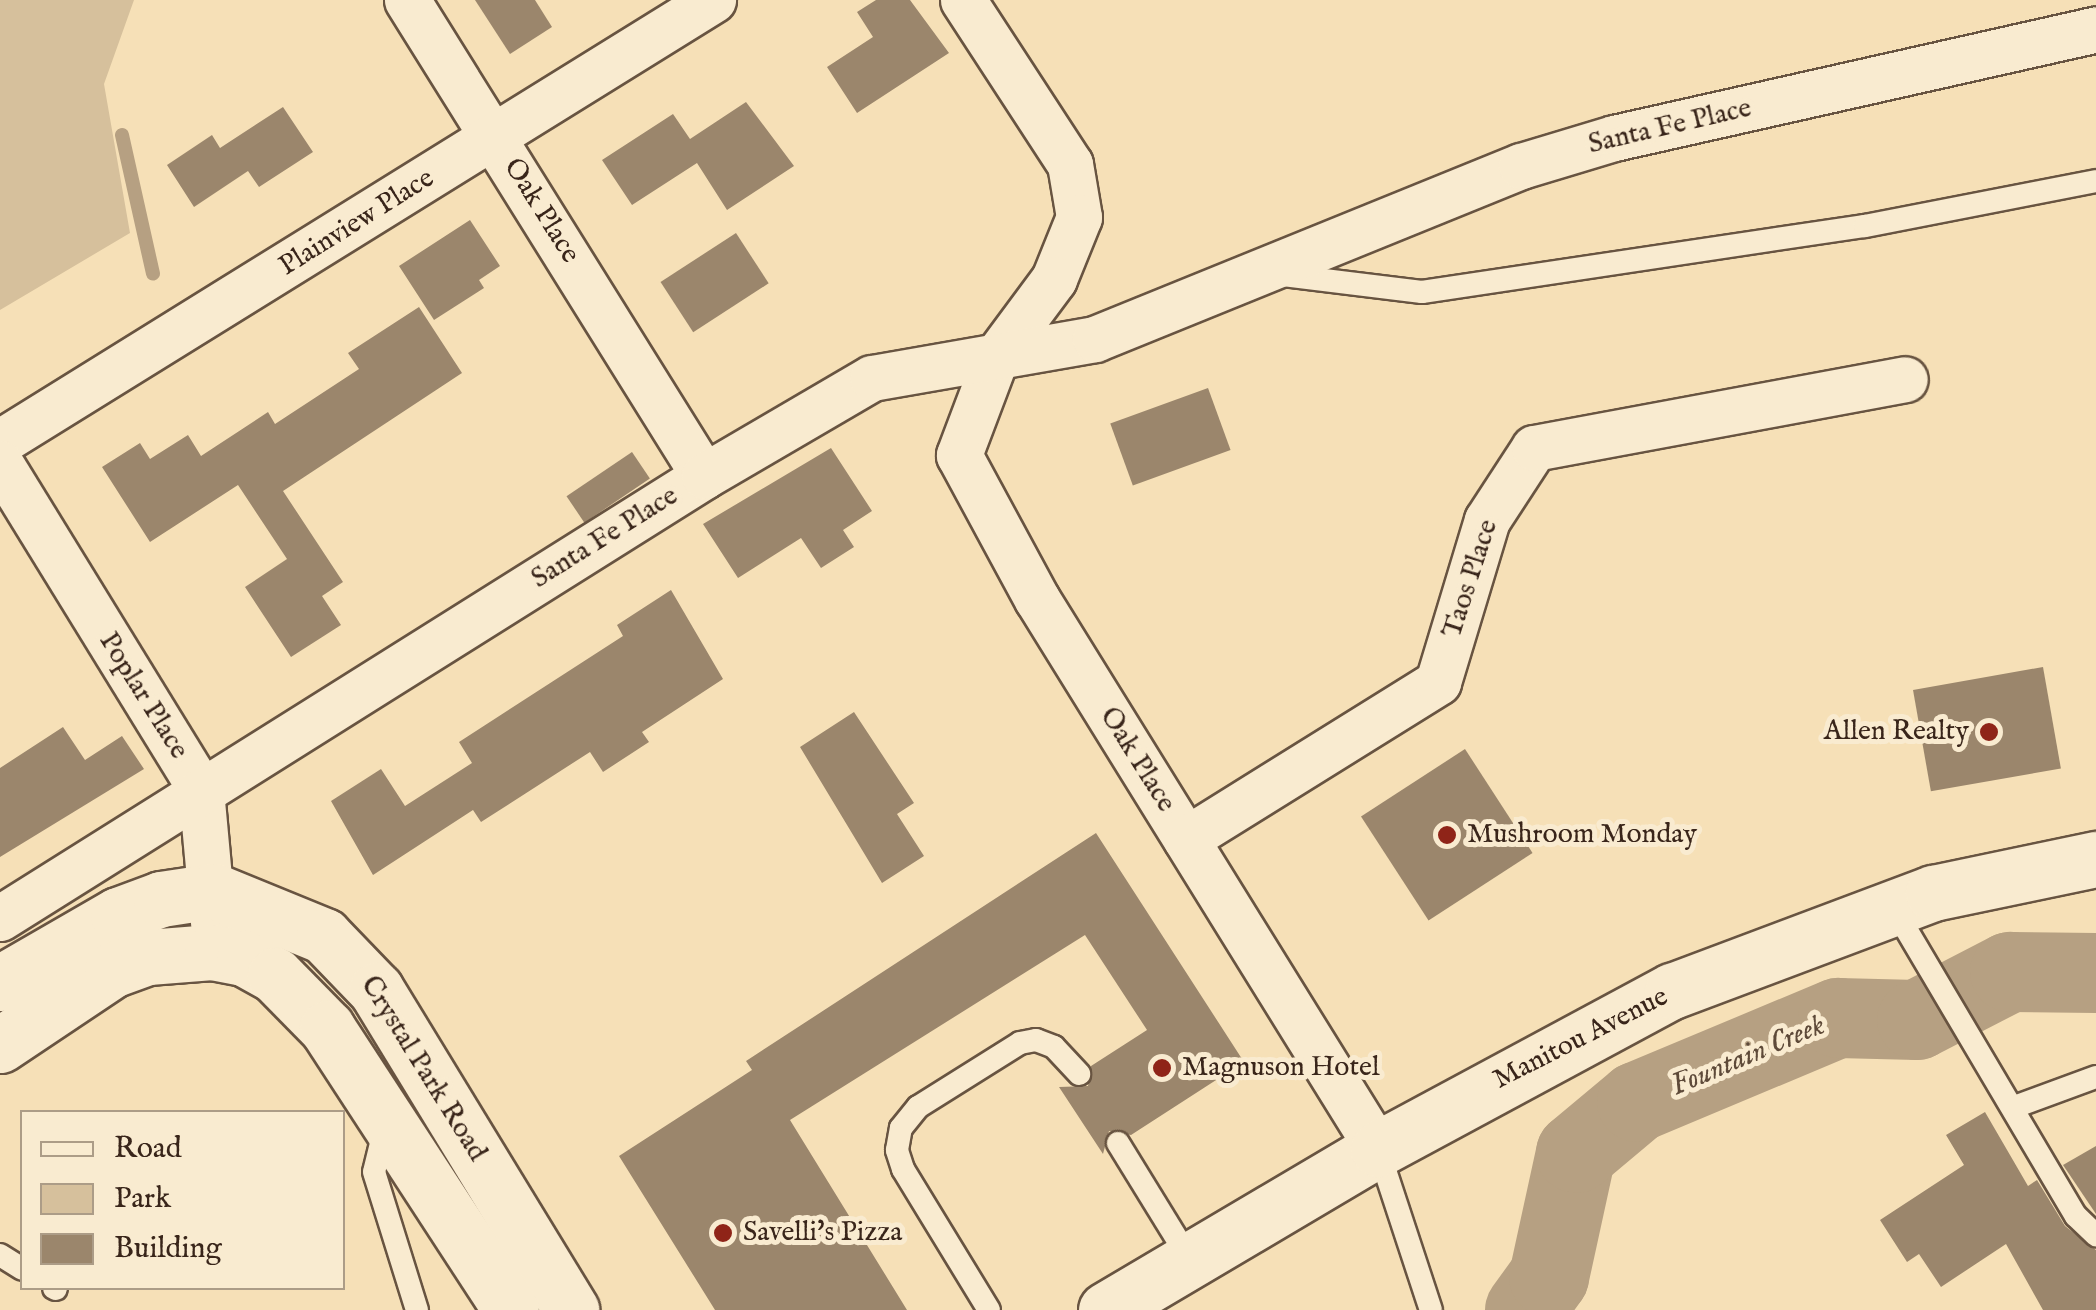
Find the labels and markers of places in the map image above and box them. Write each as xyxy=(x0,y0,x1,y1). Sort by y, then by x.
place label: Allen Realty xyxy=(1824,715,1969,749)
marker: Allen Realty xyxy=(1978,721,2000,743)
place label: Mushroom Monday xyxy=(1467,818,1697,852)
marker: Mushroom Monday xyxy=(1436,824,1458,846)
place label: Magnuson Hotel xyxy=(1182,1051,1380,1085)
marker: Magnuson Hotel xyxy=(1151,1057,1173,1079)
place label: Savelli's Pizza xyxy=(743,1216,902,1250)
marker: Savelli's Pizza xyxy=(712,1222,734,1244)

